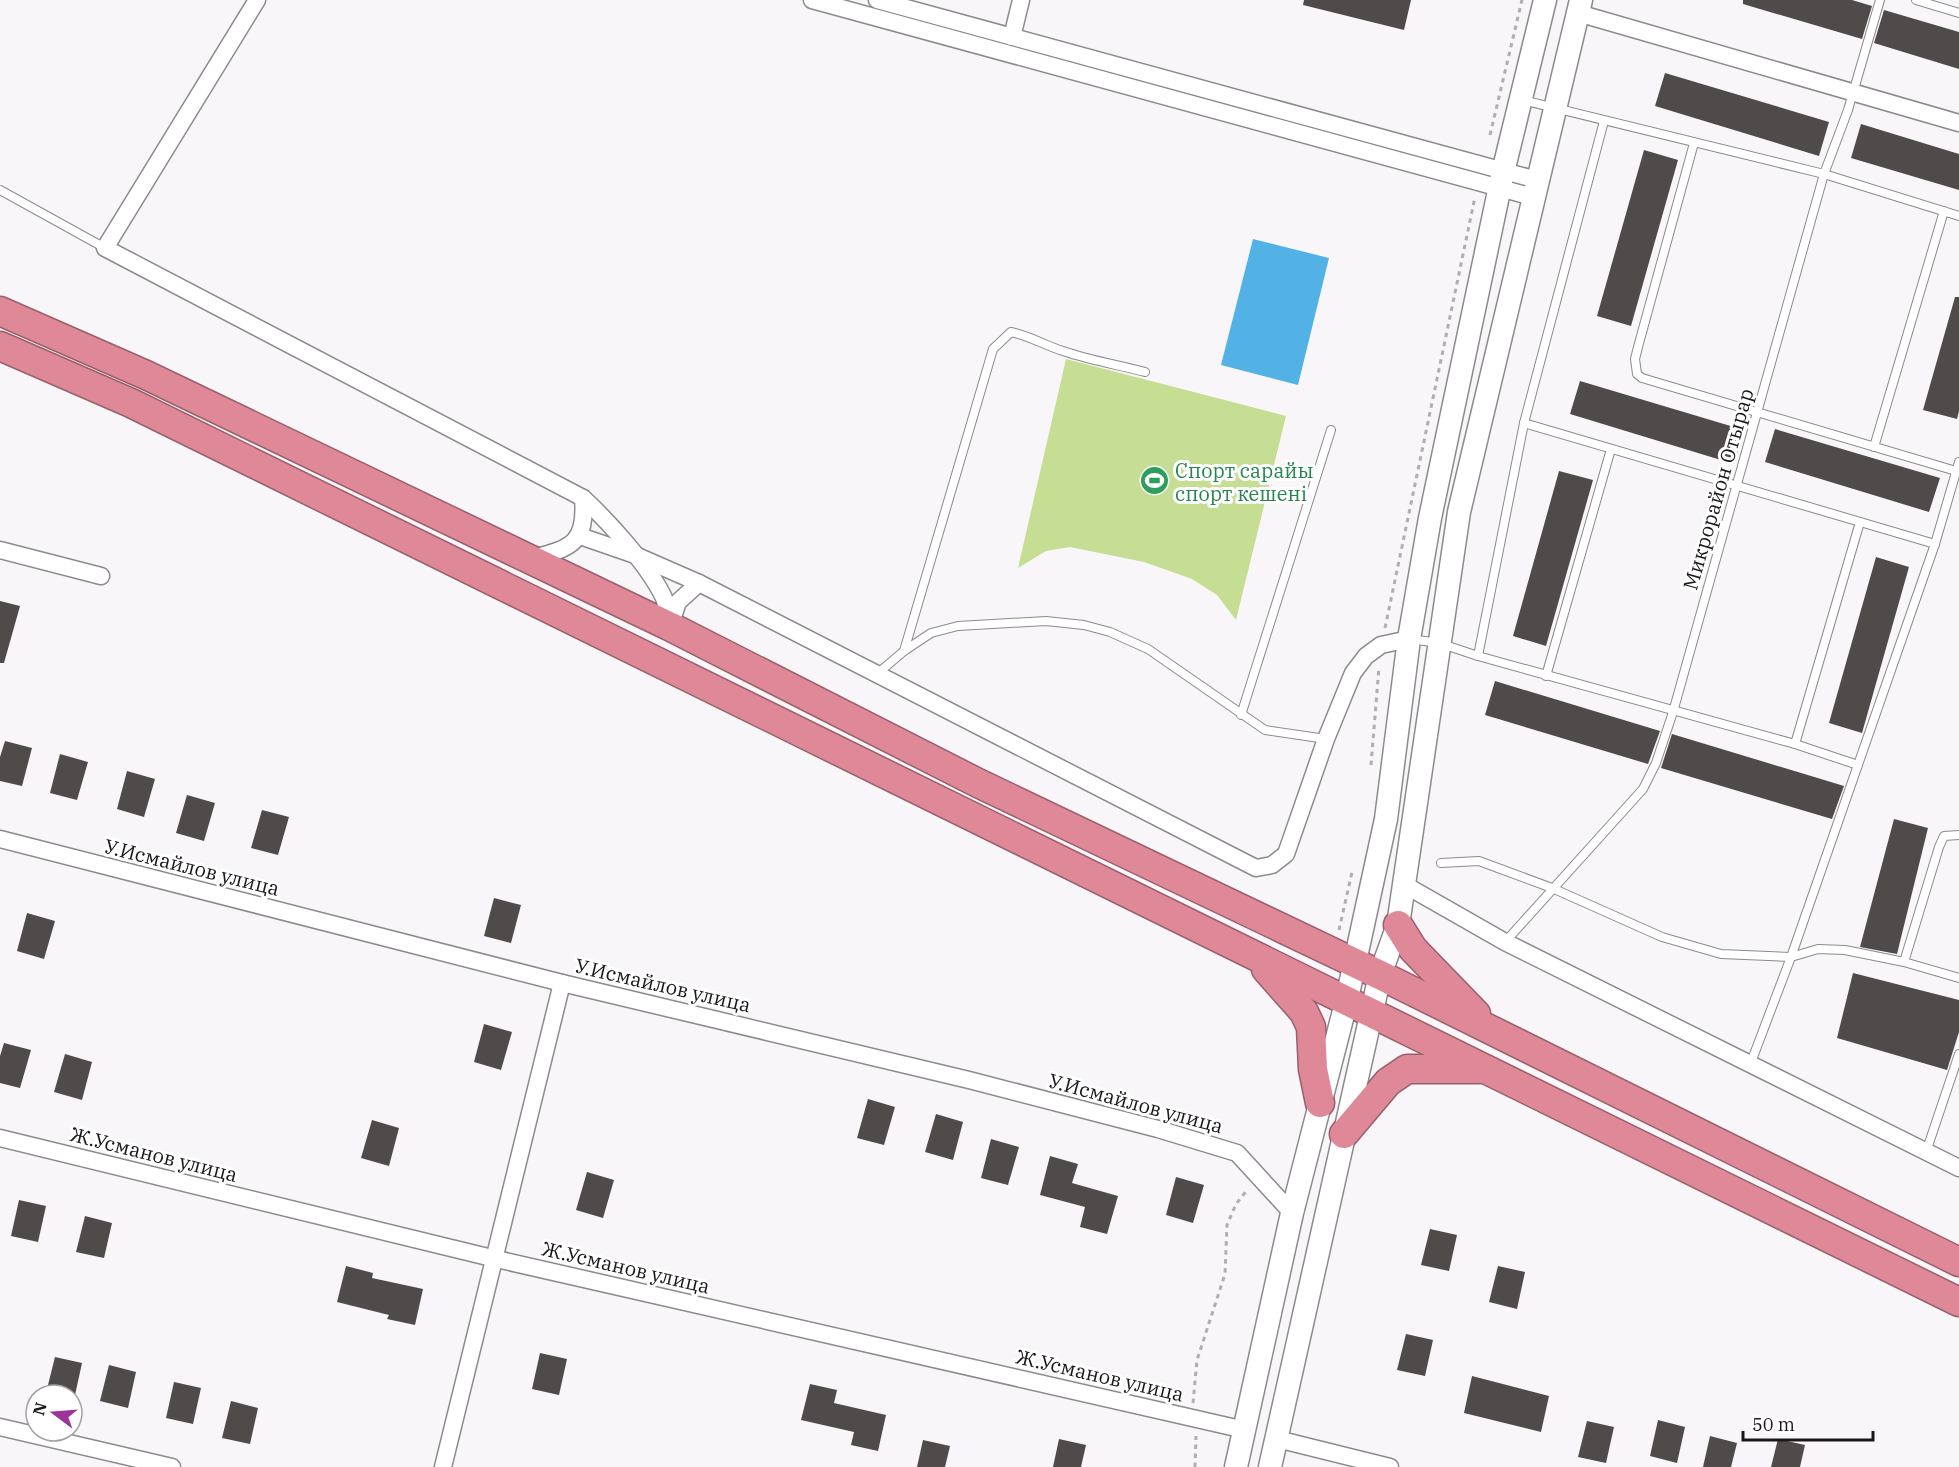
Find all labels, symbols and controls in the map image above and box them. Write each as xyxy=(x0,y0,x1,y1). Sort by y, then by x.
street label: Микрорайон Отырар xyxy=(1676,385,1760,593)
place label: Спорт сарайы спорт кешені xyxy=(1175,457,1314,507)
sports icon: Спорт сарайы спорт кешені xyxy=(1138,465,1170,497)
street label: У.Исмайлов улица xyxy=(102,832,282,902)
street label: У.Исмайлов улица xyxy=(572,952,754,1018)
street label: У.Исмайлов улица xyxy=(1046,1067,1226,1139)
street label: Ж.Усманов улица xyxy=(68,1120,241,1188)
street label: Ж.Усманов улица xyxy=(539,1235,713,1299)
street label: Ж.Усманов улица xyxy=(1013,1343,1187,1407)
north arrow xyxy=(24,1383,84,1443)
text: N xyxy=(28,1400,51,1418)
scale bar xyxy=(1743,1404,1874,1442)
text: 50 m xyxy=(1752,1413,1795,1436)

